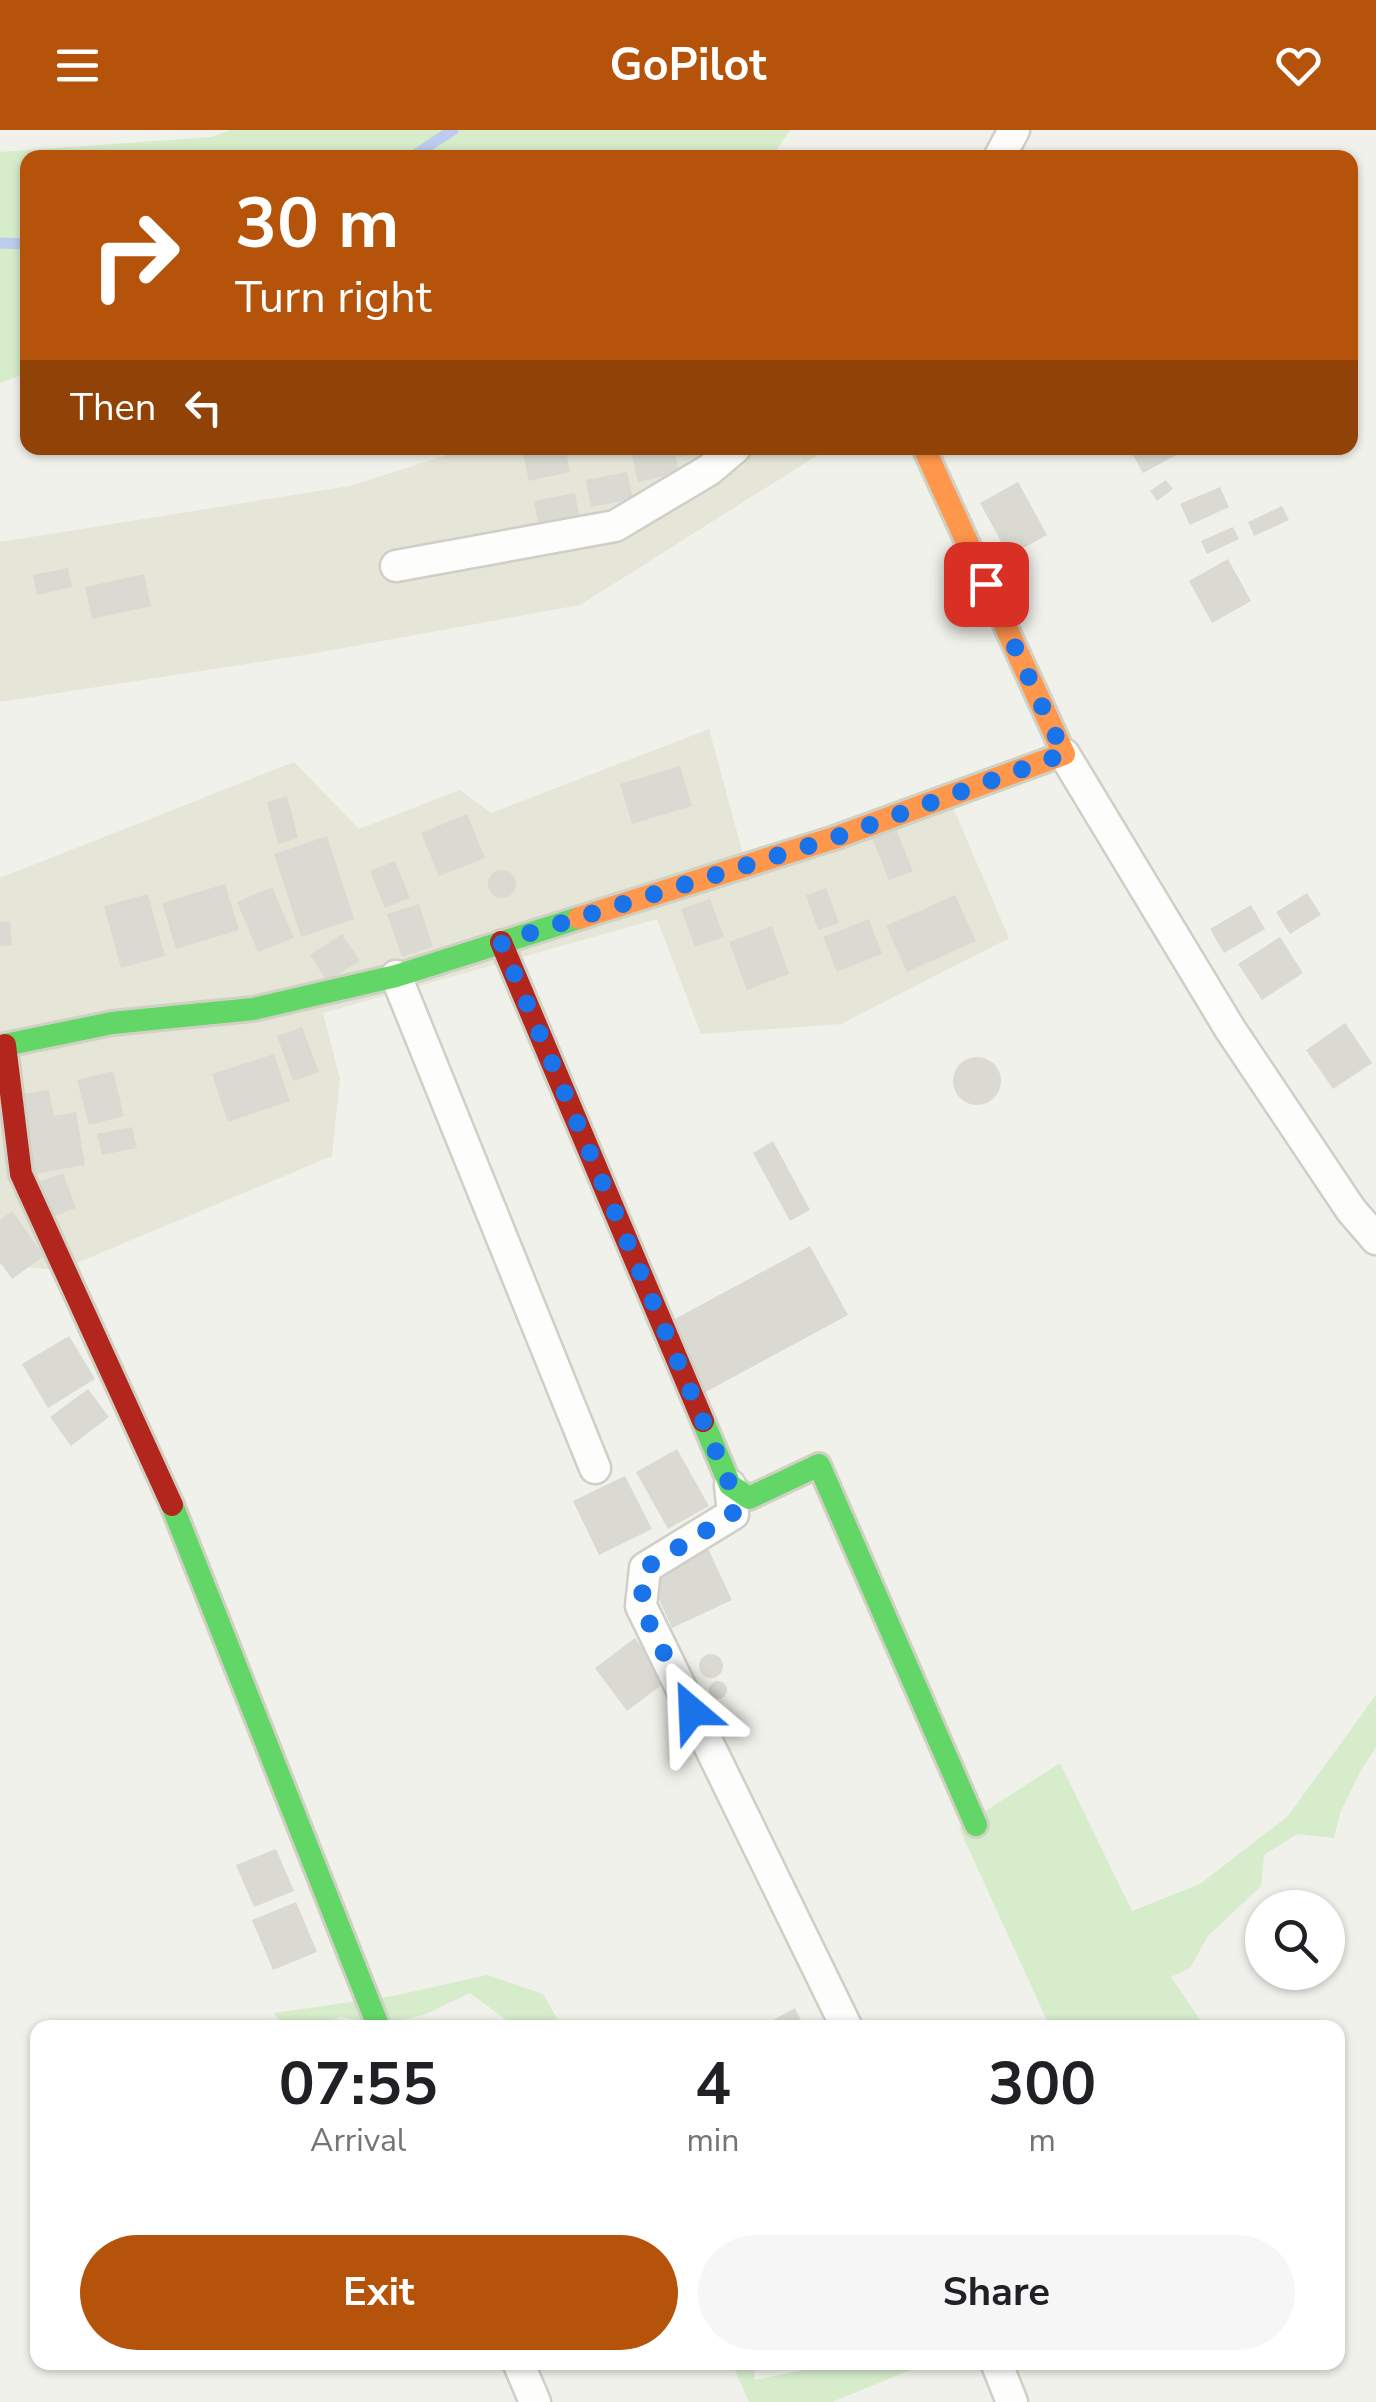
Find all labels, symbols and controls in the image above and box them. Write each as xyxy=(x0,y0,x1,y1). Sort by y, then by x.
text: GoPilot xyxy=(610,35,766,96)
icon: menu xyxy=(50,38,105,93)
icon: heart xyxy=(1271,38,1326,93)
text: 30 m xyxy=(235,176,399,272)
icon: right xyxy=(70,190,200,320)
text: Turn right xyxy=(235,267,432,328)
icon: left xyxy=(176,380,231,435)
text: Then xyxy=(70,382,156,433)
pin xyxy=(944,542,1029,627)
icon: arrive xyxy=(959,557,1014,612)
position arrow xyxy=(640,1659,744,1763)
map controls xyxy=(1245,1890,1345,1990)
button: search xyxy=(1245,1890,1345,1990)
text: 07:55 xyxy=(279,2043,438,2125)
text: 4 xyxy=(695,2043,731,2125)
text: 300 xyxy=(988,2043,1096,2125)
text: Arrival xyxy=(310,2119,406,2162)
text: min xyxy=(686,2119,739,2162)
text: m xyxy=(1028,2119,1056,2162)
button: Exit xyxy=(80,2235,678,2350)
button: Share xyxy=(698,2235,1295,2350)

